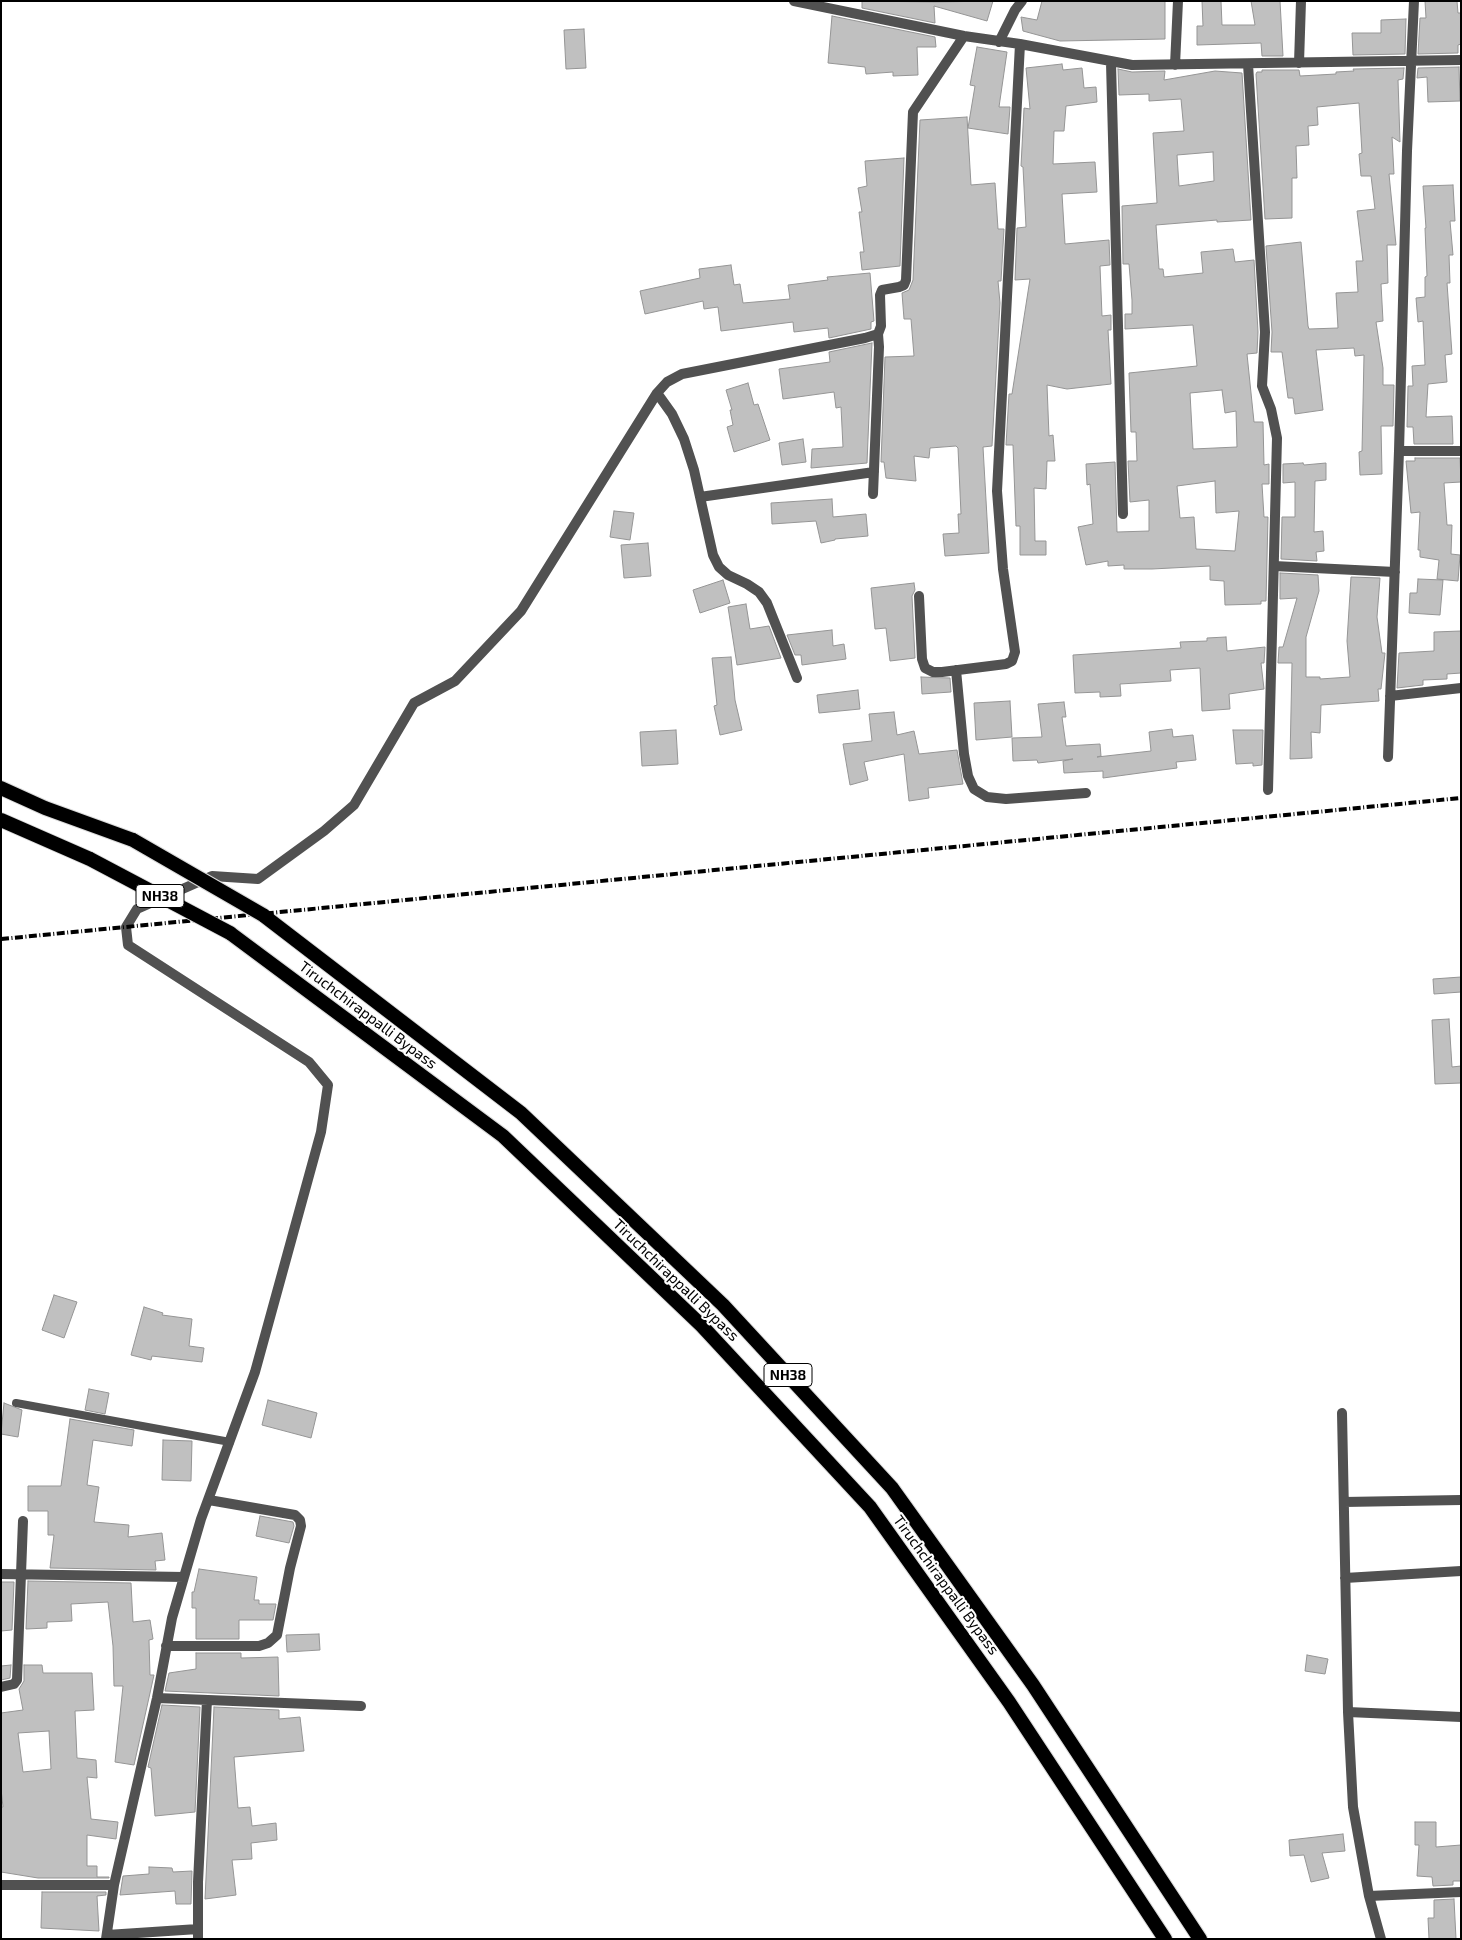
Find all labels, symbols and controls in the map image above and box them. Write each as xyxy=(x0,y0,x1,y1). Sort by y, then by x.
road number: NH38 xyxy=(136,884,184,908)
street label: Tiruchchirappalli Bypass xyxy=(295,957,441,1073)
street label: Tiruchchirappalli Bypass xyxy=(609,1215,743,1345)
road number: NH38 xyxy=(764,1364,812,1386)
street label: Tiruchchirappalli Bypass xyxy=(889,1512,1003,1658)

